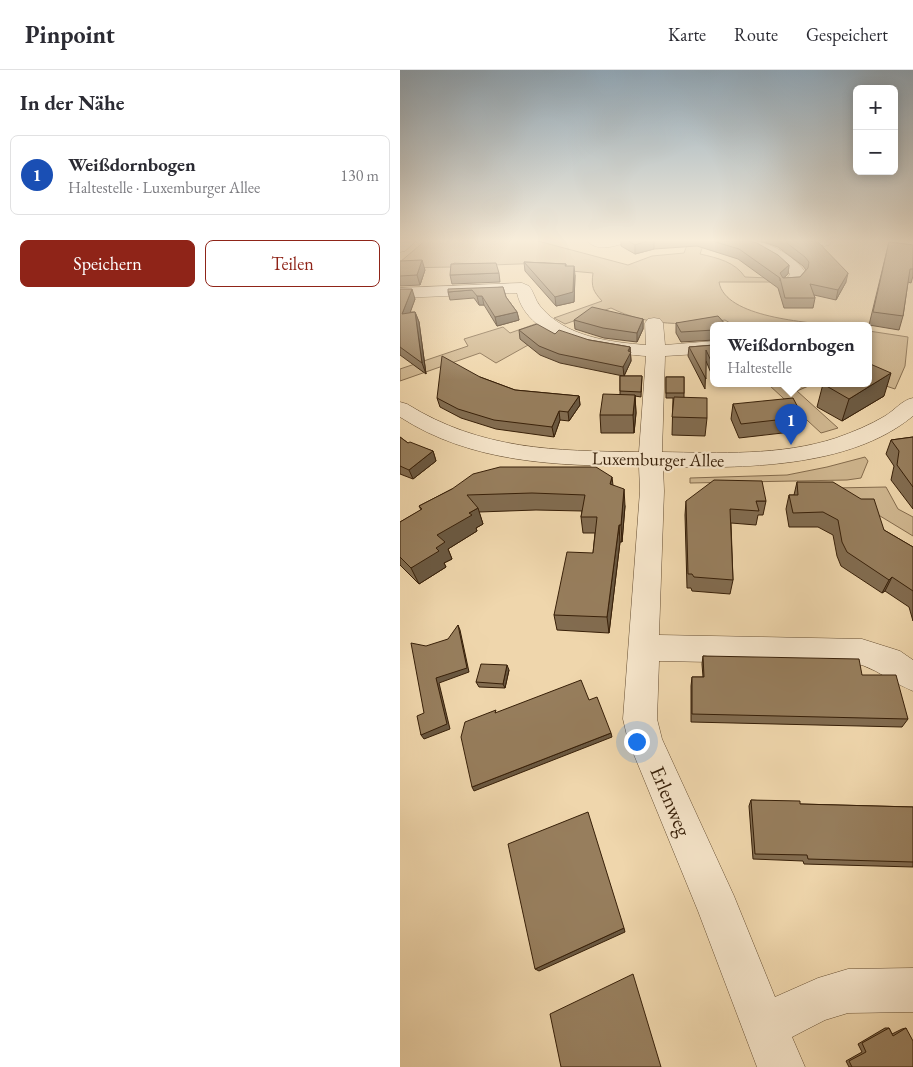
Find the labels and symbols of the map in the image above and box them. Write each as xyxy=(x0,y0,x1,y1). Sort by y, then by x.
pin: 1 xyxy=(775,404,807,445)
street label: Luxemburger Allee xyxy=(592,446,724,472)
your location xyxy=(624,729,650,755)
street label: Erlenweg xyxy=(644,762,698,841)

